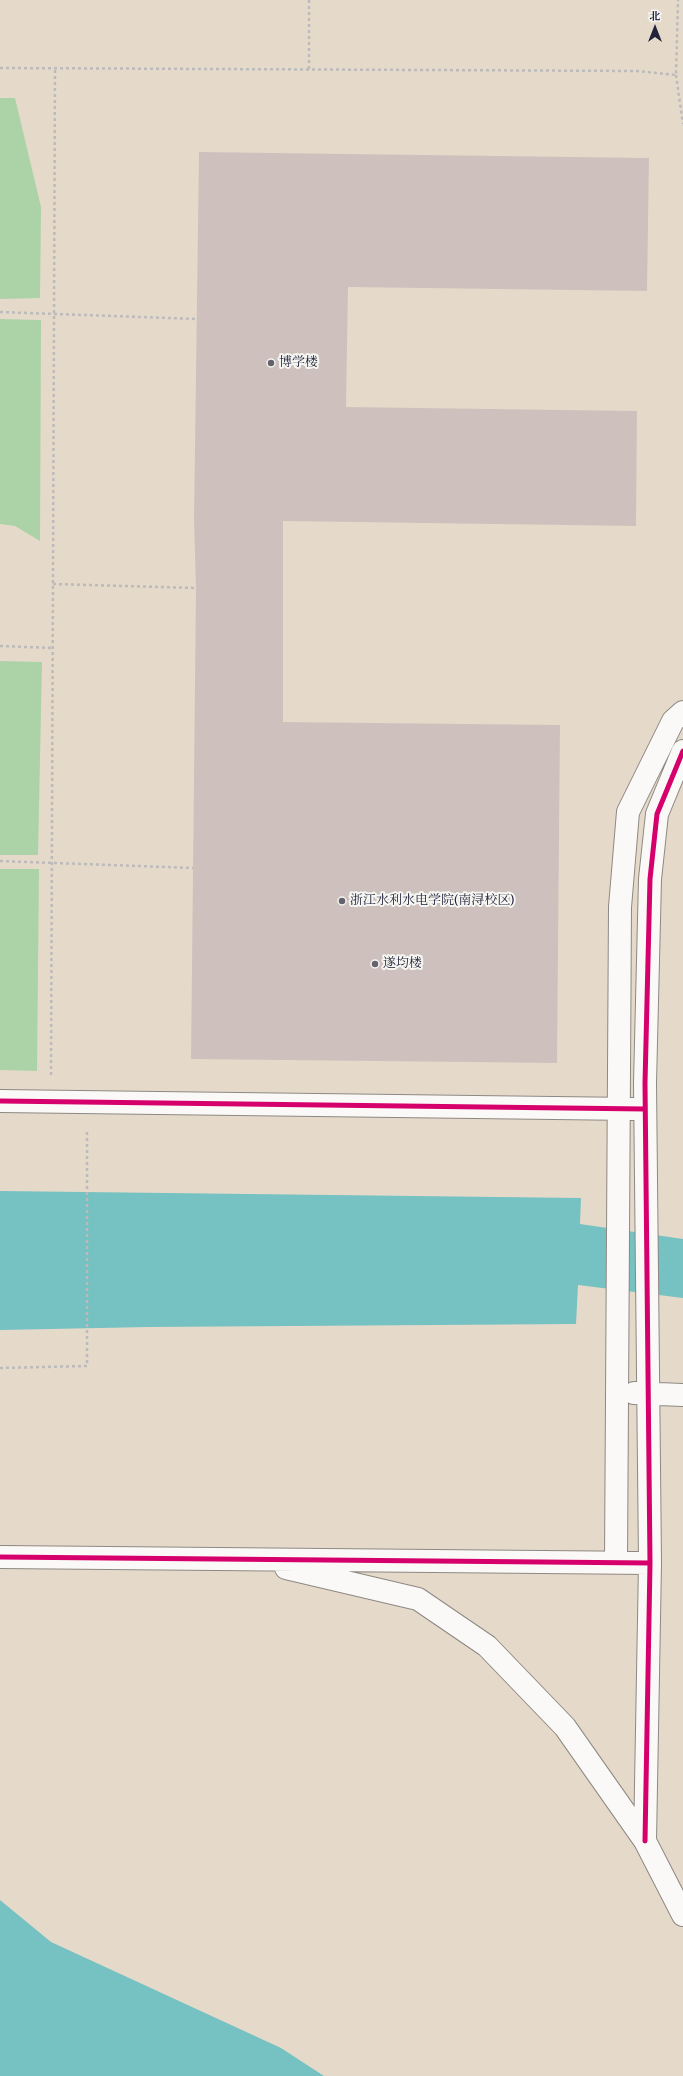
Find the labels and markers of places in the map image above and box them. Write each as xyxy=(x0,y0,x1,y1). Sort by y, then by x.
place label: 博学楼 xyxy=(279,355,318,371)
marker: 博学楼 xyxy=(266,358,276,368)
place label: 浙江水利水电学院(南浔校区) xyxy=(350,893,514,909)
marker: 浙江水利水电学院(南浔校区) xyxy=(337,896,347,906)
place label: 遂均楼 xyxy=(383,956,422,972)
marker: 遂均楼 xyxy=(370,959,380,969)

